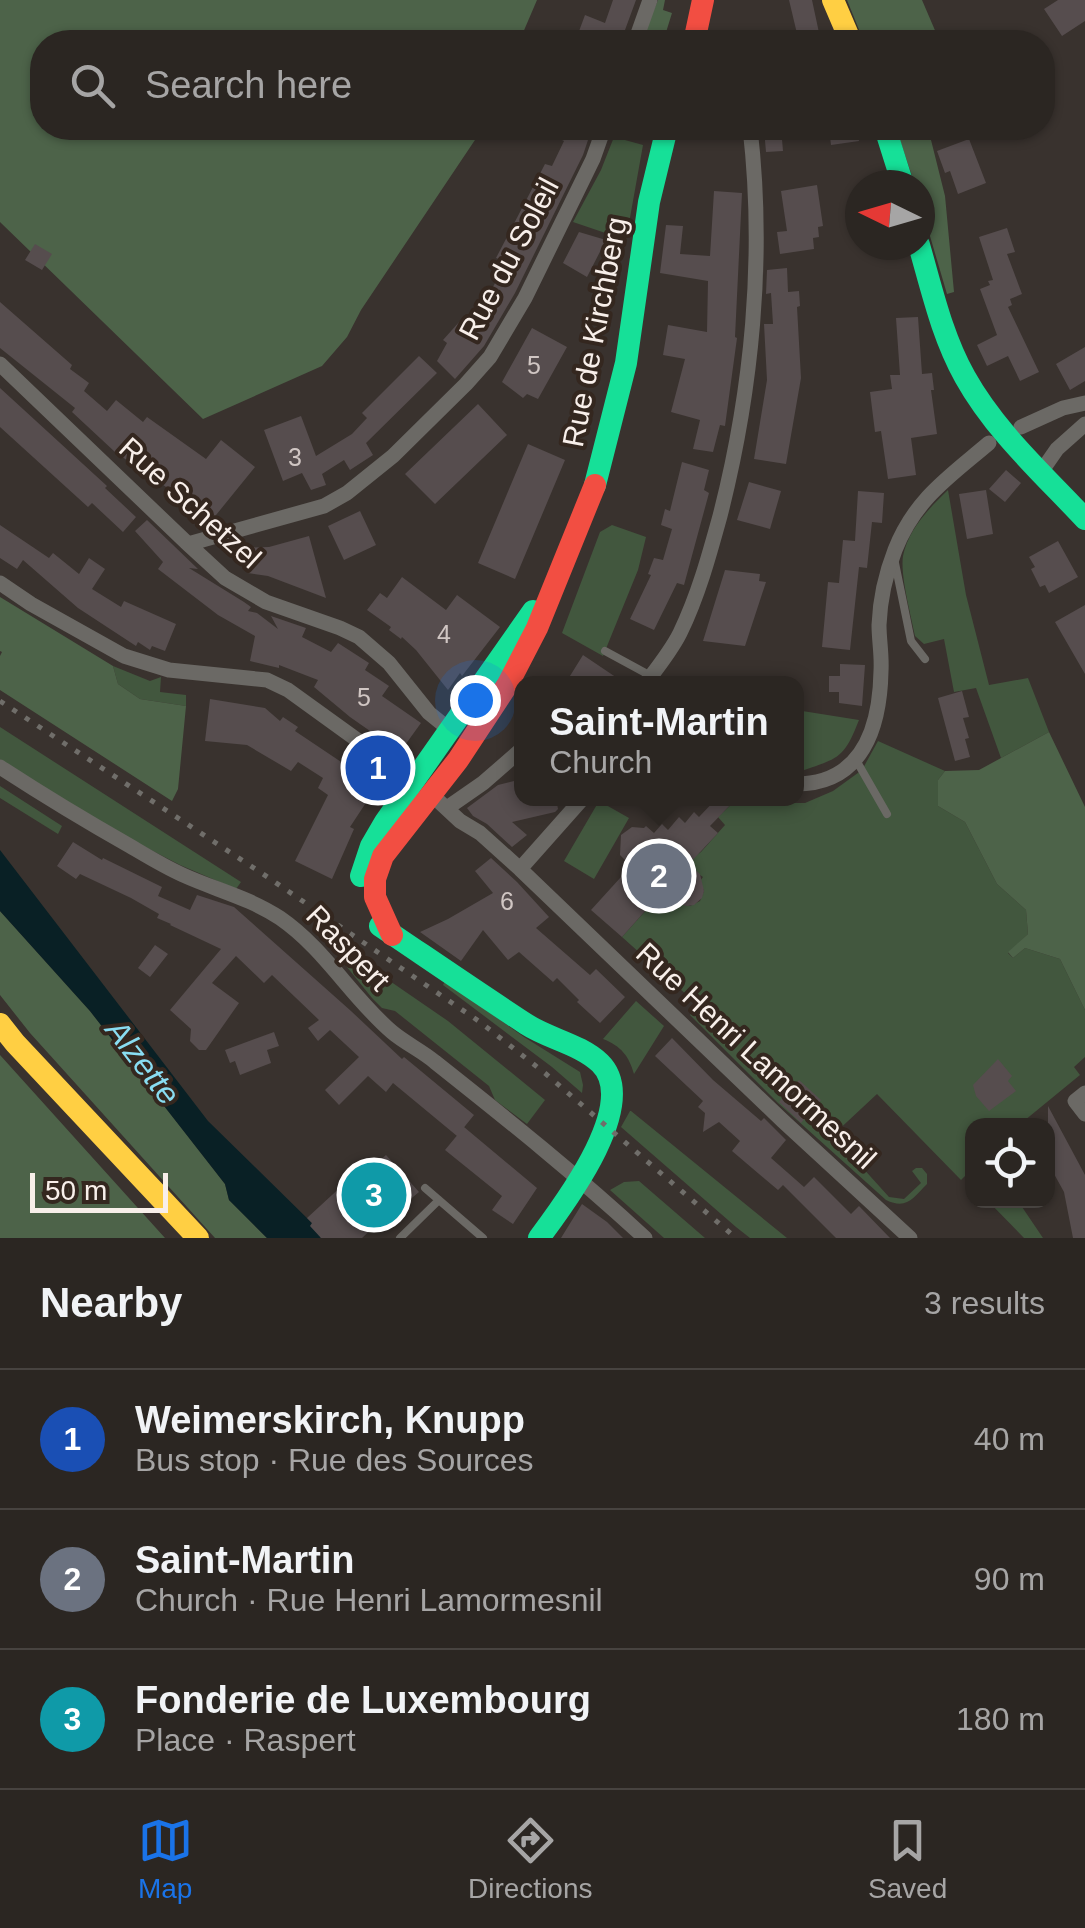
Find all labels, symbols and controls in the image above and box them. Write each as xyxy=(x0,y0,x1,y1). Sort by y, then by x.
search box xyxy=(30,30,1055,140)
icon: search xyxy=(65,58,120,113)
text: Search here xyxy=(145,64,352,106)
north arrow xyxy=(845,170,935,260)
street label: Rue du Soleil xyxy=(452,172,565,345)
street label: Rue de Kirchberg xyxy=(556,214,633,450)
house number: 5 xyxy=(527,351,541,379)
street label: Rue Schetzel xyxy=(113,431,268,575)
house number: 3 xyxy=(288,443,302,471)
house number: 4 xyxy=(437,620,451,648)
your location xyxy=(450,675,501,726)
popup xyxy=(514,676,804,806)
house number: 5 xyxy=(357,683,371,711)
text: Saint-Martin xyxy=(549,701,769,743)
pin: 1 xyxy=(346,730,410,806)
text: Church xyxy=(549,744,652,780)
pin: 2 xyxy=(626,838,692,914)
house number: 6 xyxy=(500,887,514,915)
street label: Raspert xyxy=(300,898,397,997)
street label: Rue Henri Lamormesnil xyxy=(630,936,883,1175)
water label: Alzette xyxy=(97,1011,187,1112)
map controls xyxy=(965,1118,1055,1208)
button: locate xyxy=(965,1118,1055,1208)
pin: 3 xyxy=(342,1158,406,1232)
scale bar xyxy=(30,1168,168,1212)
text: 50 m xyxy=(45,1175,107,1206)
text: Nearby xyxy=(40,1279,182,1326)
text: 3 results xyxy=(924,1285,1045,1321)
text: Weimerskirch, Knupp xyxy=(135,1399,525,1441)
text: 1 xyxy=(64,1421,81,1457)
text: 40 m xyxy=(974,1421,1045,1457)
text: Bus stop · Rue des Sources xyxy=(135,1442,533,1478)
text: Saint-Martin xyxy=(135,1539,355,1581)
text: 2 xyxy=(64,1561,81,1597)
text: 90 m xyxy=(974,1561,1045,1597)
text: Church · Rue Henri Lamormesnil xyxy=(135,1582,603,1618)
text: Fonderie de Luxembourg xyxy=(135,1679,591,1721)
text: 3 xyxy=(64,1701,81,1737)
text: 180 m xyxy=(956,1701,1045,1737)
text: Place · Raspert xyxy=(135,1722,356,1758)
tab: Map xyxy=(138,1813,193,1905)
tab: Directions xyxy=(468,1813,593,1905)
tab: Saved xyxy=(868,1813,947,1905)

